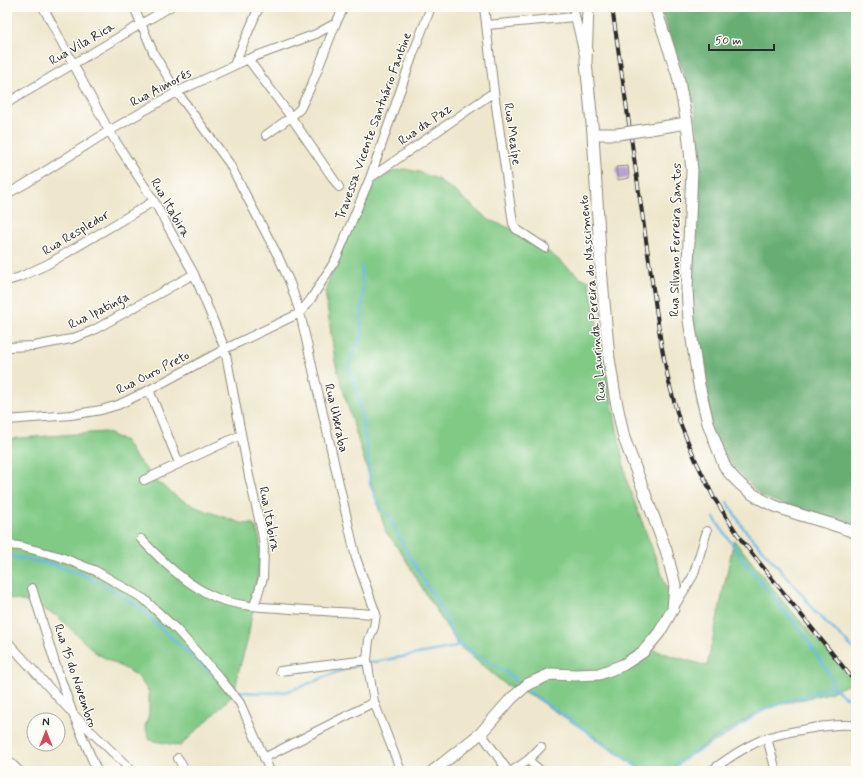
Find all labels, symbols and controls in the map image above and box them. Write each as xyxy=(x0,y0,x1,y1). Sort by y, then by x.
street label: Rua Vila Rica xyxy=(46,18,118,70)
scale bar xyxy=(709,26,774,52)
street label: Travessa Vicente Santuário Fantine xyxy=(332,30,416,222)
text: 50 m xyxy=(715,33,742,49)
street label: Rua Aimorés xyxy=(127,65,195,111)
street label: Rua da Paz xyxy=(395,100,455,150)
street label: Rua Meaípe xyxy=(499,102,525,166)
street label: Rua Silvano Ferreira Santos xyxy=(666,163,686,317)
street label: Rua Itabira xyxy=(146,175,194,241)
street label: Rua Laurinda Pereira do Nascimento xyxy=(576,194,610,402)
street label: Rua Respledor xyxy=(39,206,113,260)
street label: Rua Ipatinga xyxy=(66,288,134,335)
street label: Rua Ouro Preto xyxy=(113,347,193,399)
street label: Rua Uberaba xyxy=(320,382,352,454)
street label: Rua Itabira xyxy=(254,485,284,553)
street label: Rua 15 do Novembro xyxy=(49,622,101,730)
north arrow xyxy=(26,712,66,752)
text: N xyxy=(42,716,50,730)

